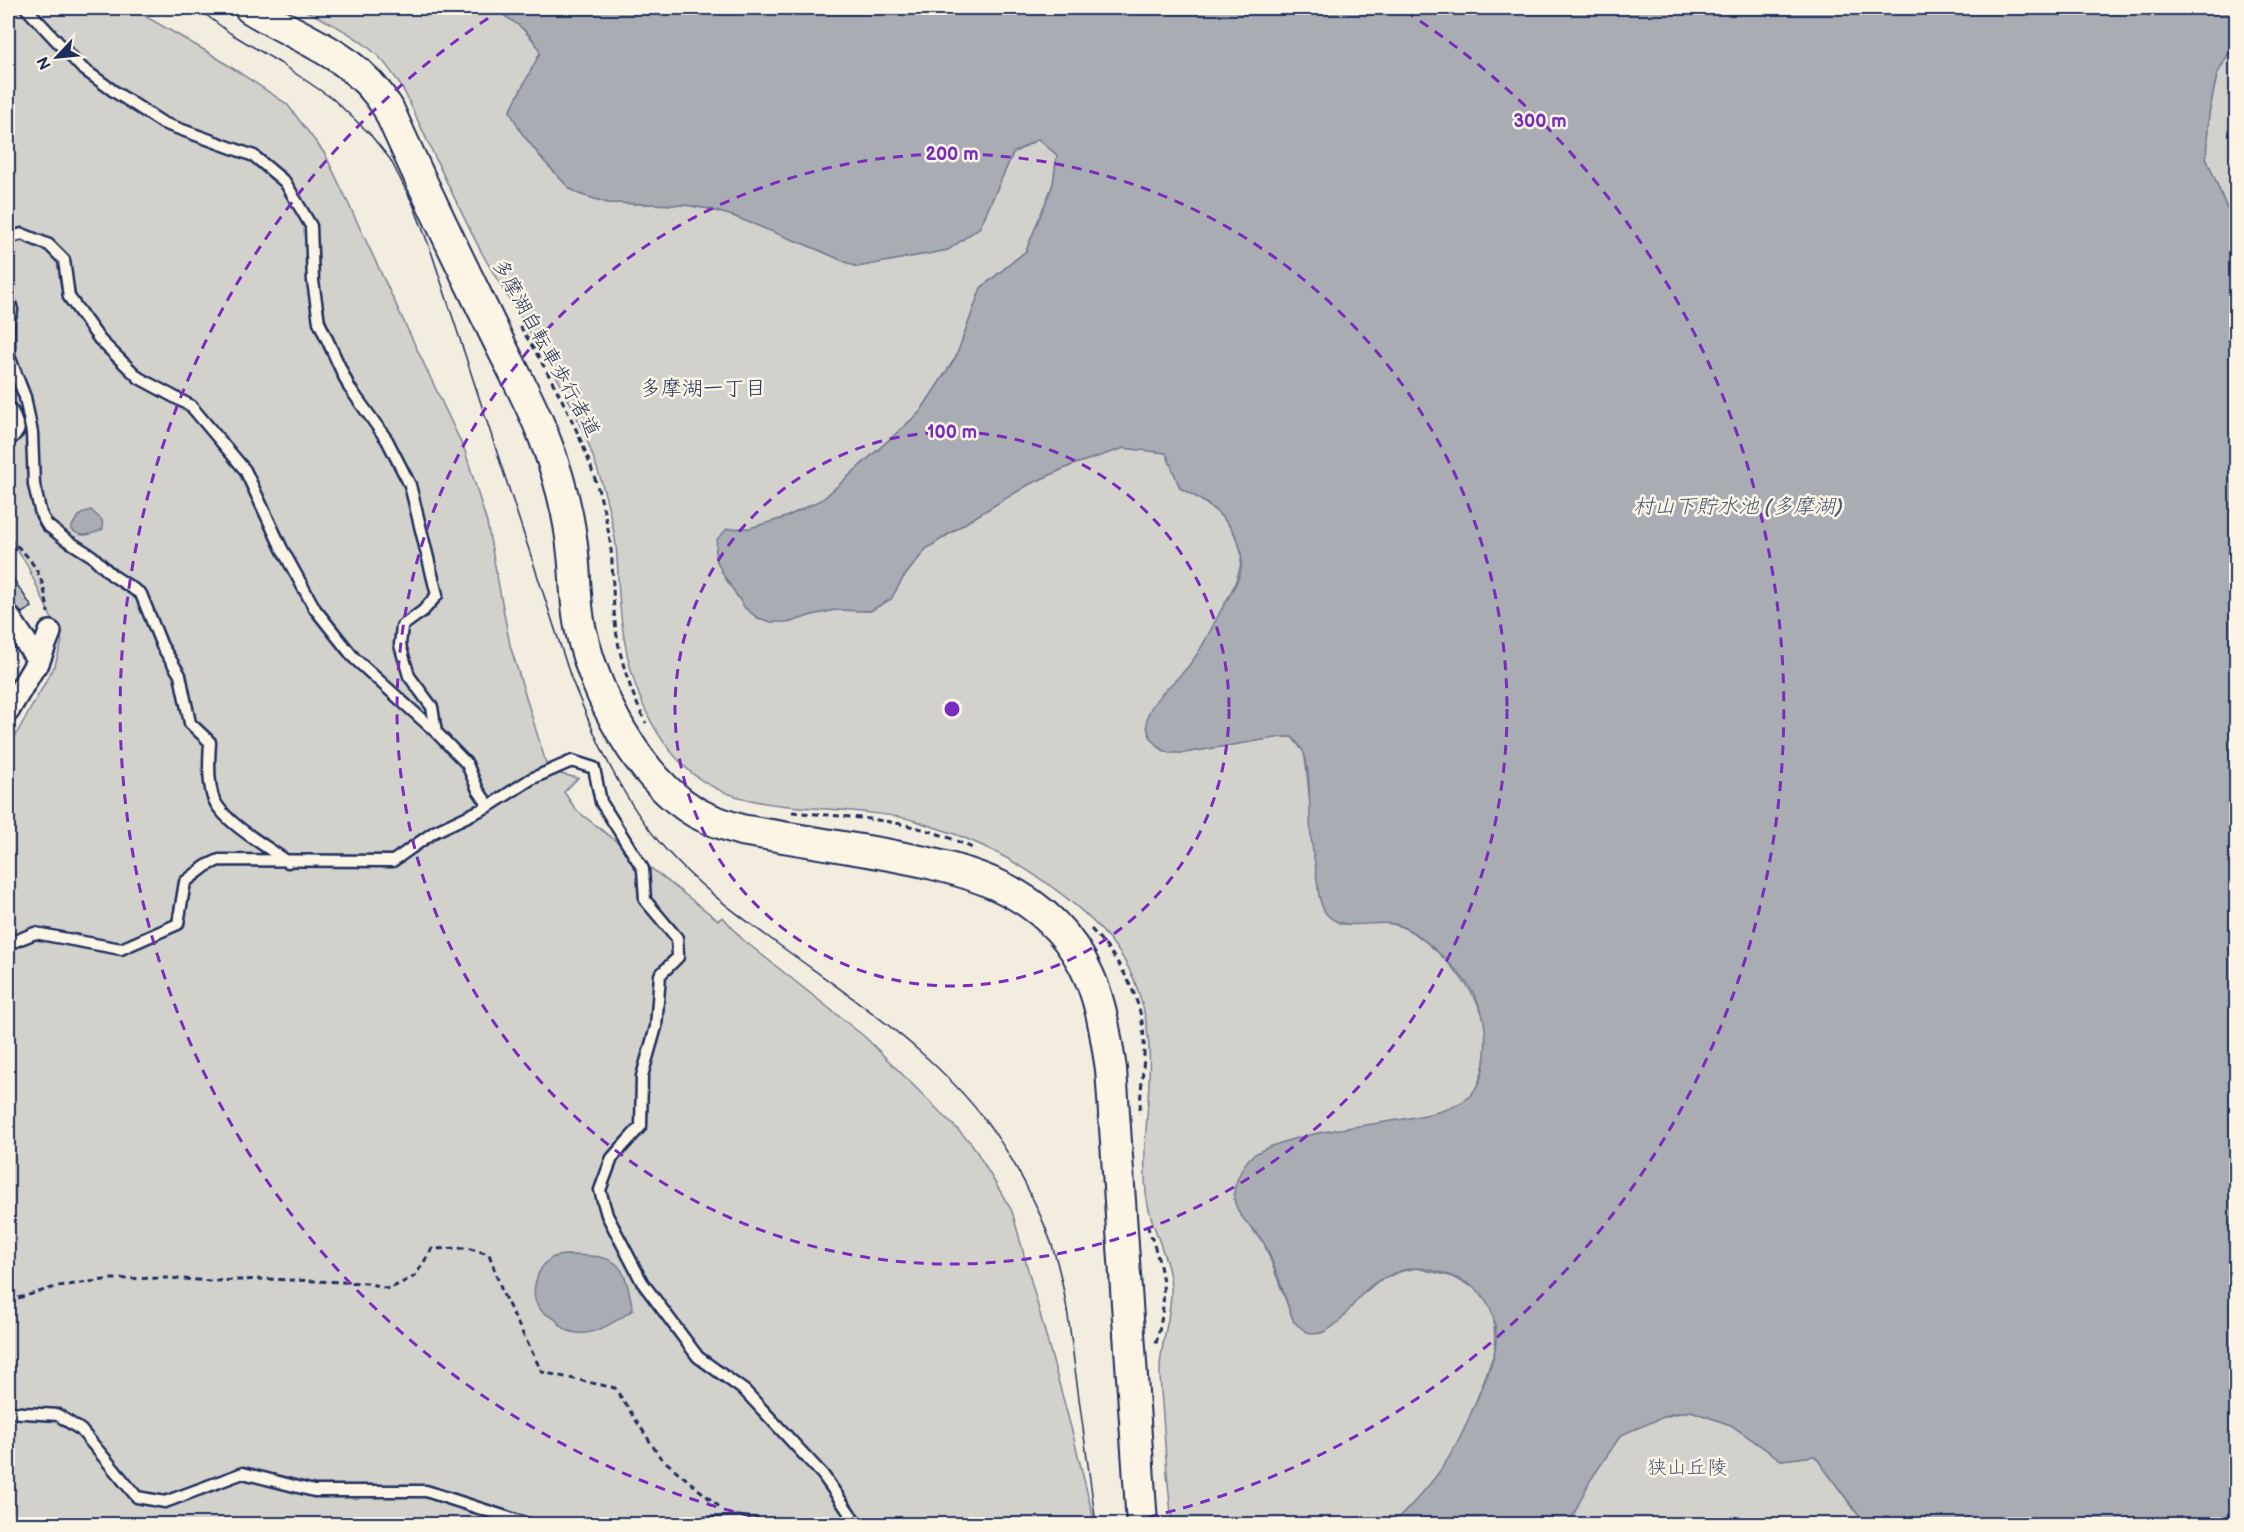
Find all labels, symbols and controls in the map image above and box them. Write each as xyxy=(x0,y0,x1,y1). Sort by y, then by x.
north arrow xyxy=(27,27,87,87)
text: N xyxy=(34,53,56,72)
text: 300 m xyxy=(1513,111,1567,132)
text: 200 m xyxy=(925,144,979,165)
street label: 多摩湖自転車歩行者道 xyxy=(487,255,605,441)
district label: 多摩湖一丁目 xyxy=(640,376,766,401)
text: 100 m xyxy=(927,422,977,443)
water label: 村山下貯水池 (多摩湖) xyxy=(1633,494,1843,519)
centre of rings xyxy=(942,699,962,719)
park label: 狭山丘陵 xyxy=(1647,1456,1727,1480)

